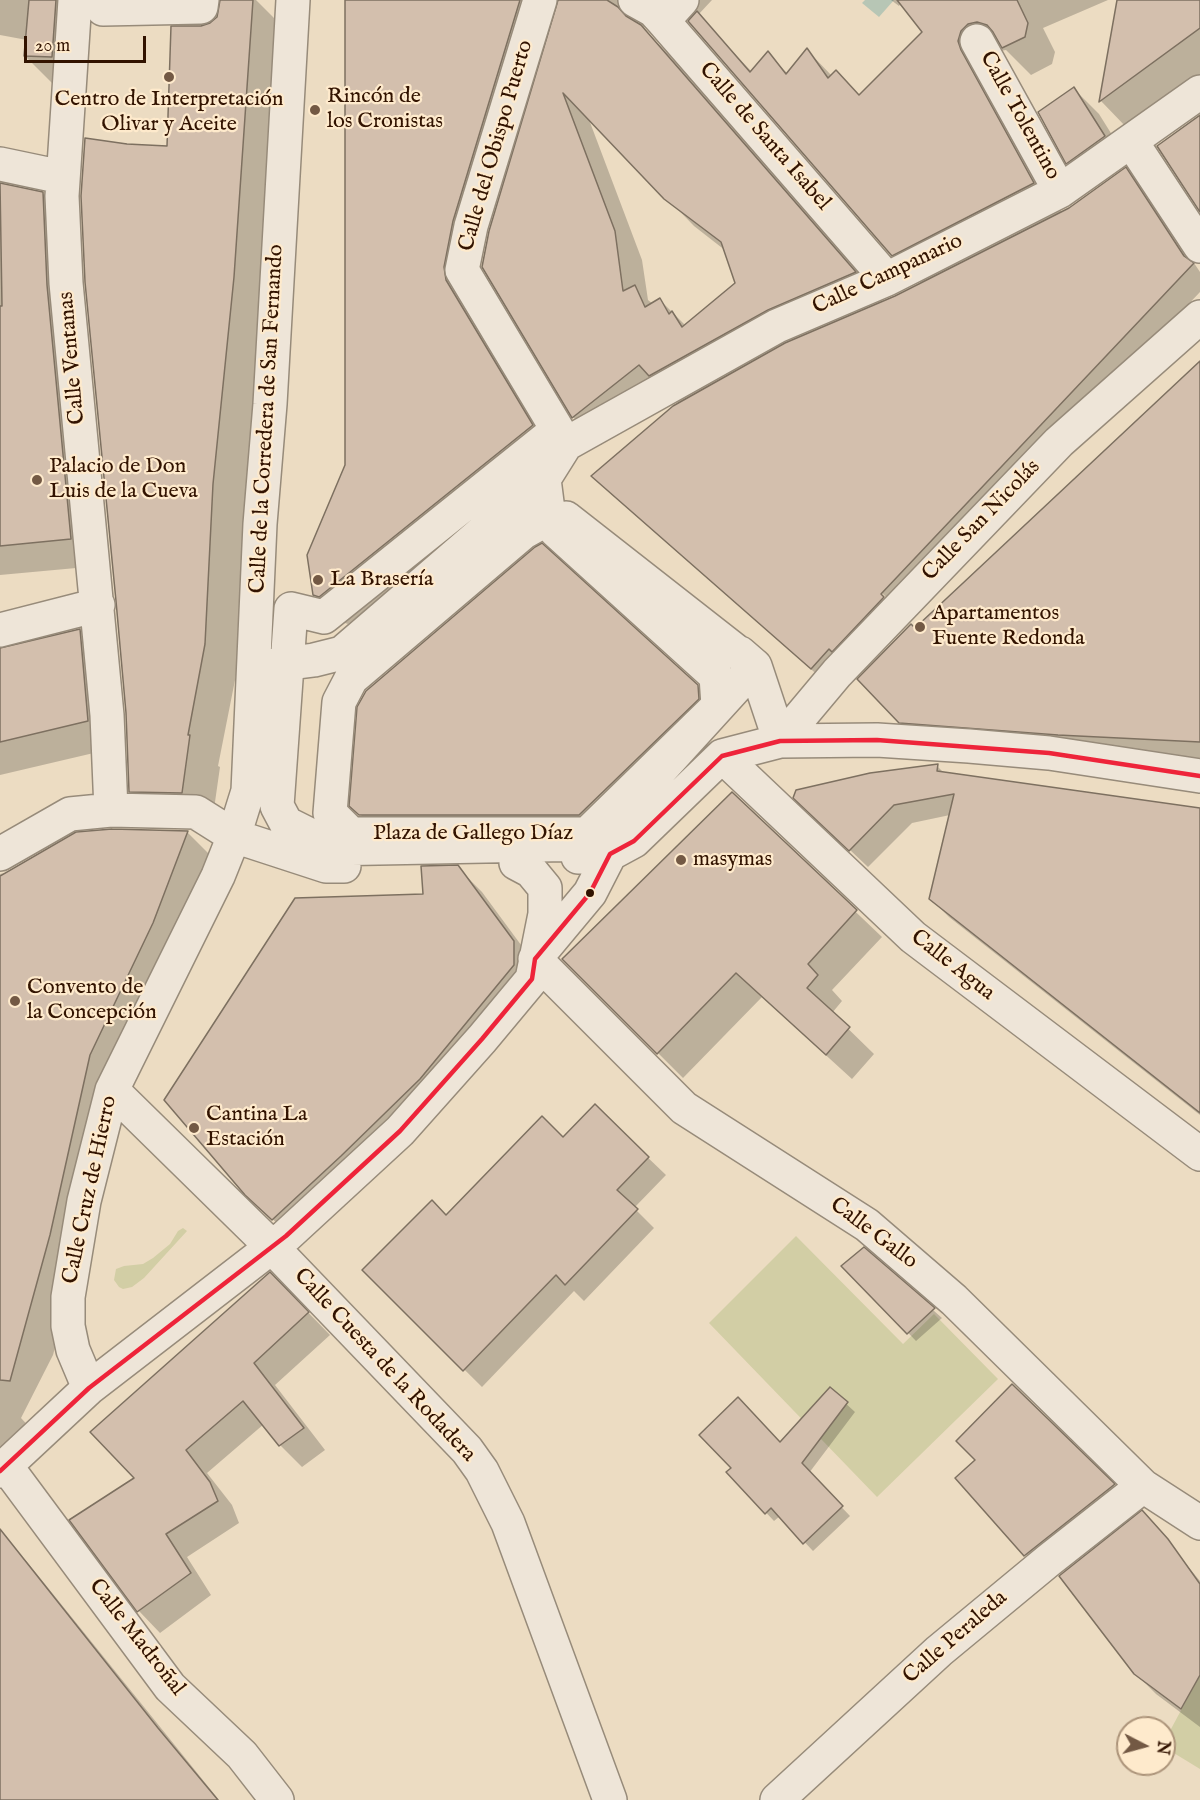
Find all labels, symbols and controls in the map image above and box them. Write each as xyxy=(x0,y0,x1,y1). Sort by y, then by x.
scale bar xyxy=(27,24,148,62)
text: 20 m xyxy=(35,35,70,58)
street label: Calle del Obispo Puerto xyxy=(454,37,540,255)
street label: Calle Tolentino xyxy=(973,47,1065,185)
street label: Calle de Santa Isabel xyxy=(692,58,836,216)
marker: Centro de Interpretación Olivar y Aceite xyxy=(162,70,176,84)
place label: Rincón de los Cronistas xyxy=(327,84,443,136)
place label: Centro de Interpretación Olivar y Aceite xyxy=(54,87,284,138)
marker: Rincón de los Cronistas xyxy=(308,103,322,117)
street label: Calle Campanario xyxy=(809,229,967,321)
street label: Calle de la Corredera de San Fernando xyxy=(246,244,290,594)
street label: Calle Ventanas xyxy=(54,291,92,425)
place label: Palacio de Don Luis de la Cueva xyxy=(49,454,198,506)
street label: Calle San Nicolás xyxy=(917,455,1047,587)
marker: Palacio de Don Luis de la Cueva xyxy=(30,473,44,487)
place label: La Brasería xyxy=(330,567,433,593)
marker: La Brasería xyxy=(311,573,325,587)
place label: Apartamentos Fuente Redonda xyxy=(932,601,1085,652)
marker: Apartamentos Fuente Redonda xyxy=(913,620,927,634)
street label: Plaza de Gallego Díaz xyxy=(373,821,573,847)
place label: masymas xyxy=(693,847,772,873)
marker: masymas xyxy=(674,853,688,867)
unlabelled marker xyxy=(584,887,596,899)
street label: Calle Agua xyxy=(905,925,999,1007)
place label: Convento de la Concepción xyxy=(27,975,157,1026)
marker: Convento de la Concepción xyxy=(8,994,22,1008)
street label: Calle Cruz de Hierro xyxy=(58,1094,124,1286)
place label: Cantina La Estación xyxy=(206,1102,308,1154)
marker: Cantina La Estación xyxy=(187,1121,201,1135)
street label: Calle Gallo xyxy=(824,1193,922,1275)
street label: Calle Cuesta de la Rodadera xyxy=(287,1264,481,1468)
street label: Calle Madroñal xyxy=(82,1574,190,1702)
street label: Calle Peraleda xyxy=(898,1586,1014,1690)
north arrow xyxy=(1116,1716,1176,1776)
text: N xyxy=(1151,1740,1173,1756)

